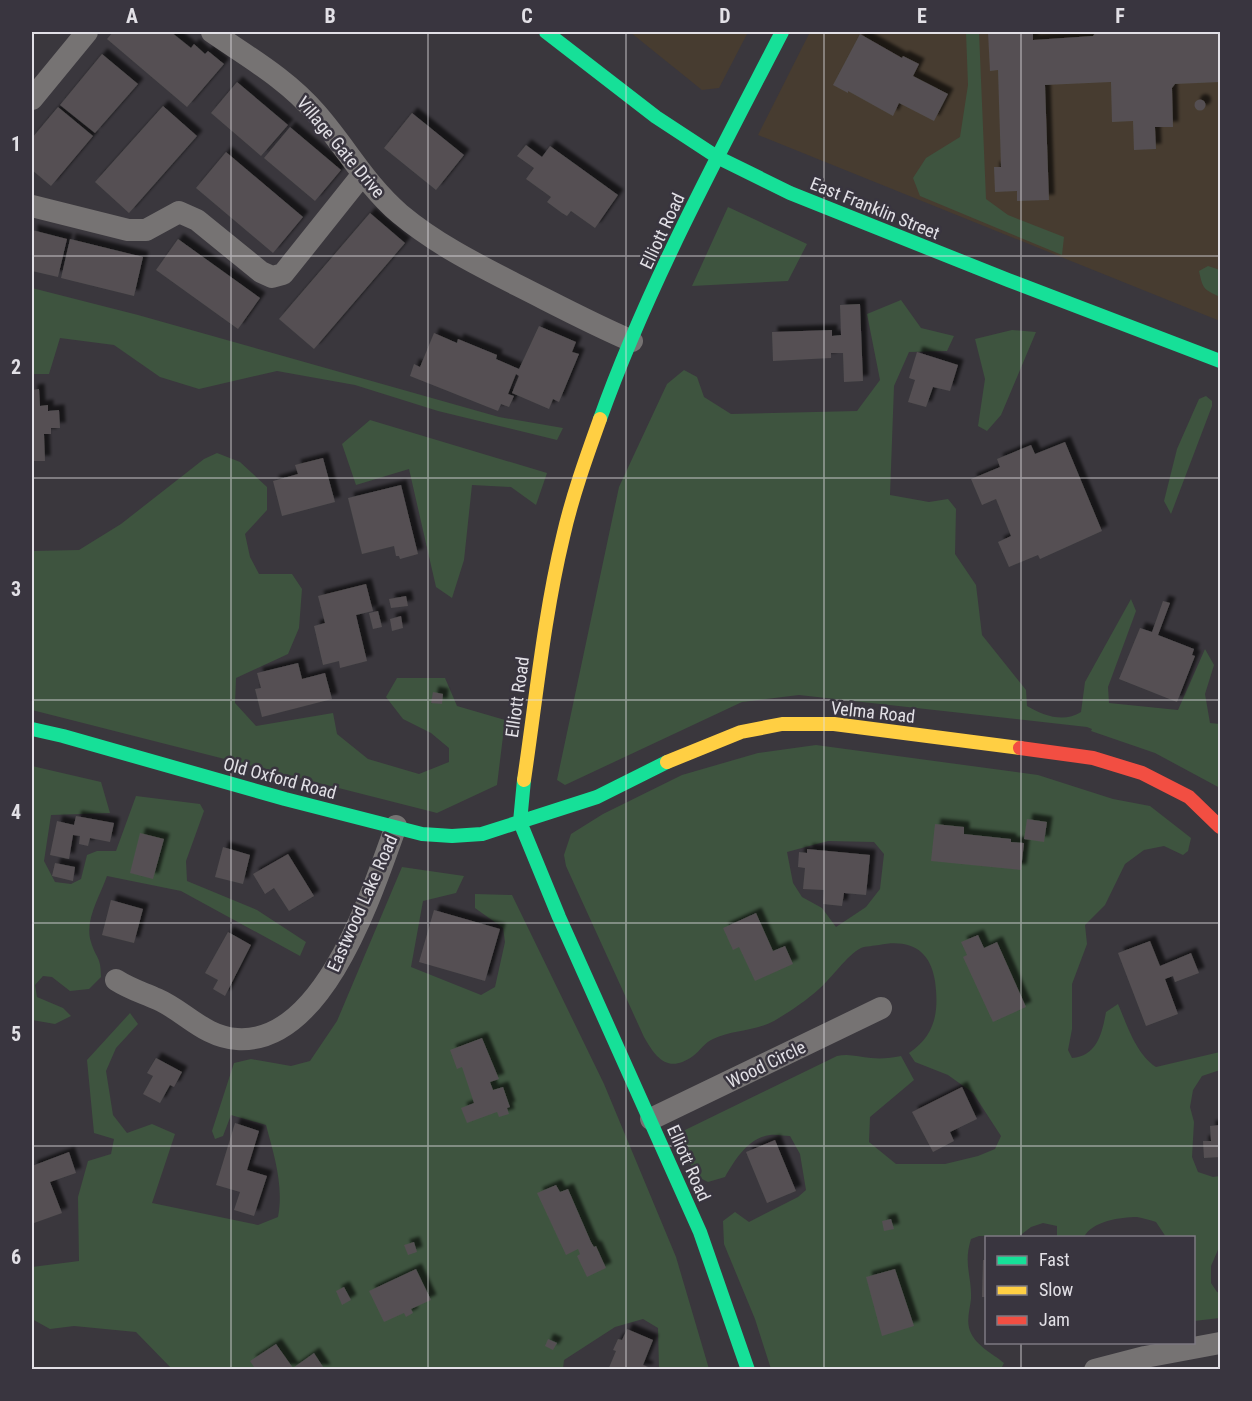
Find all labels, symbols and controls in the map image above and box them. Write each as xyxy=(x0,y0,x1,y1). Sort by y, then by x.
text: A xyxy=(126,4,138,28)
text: B xyxy=(324,4,336,28)
text: C xyxy=(521,4,533,28)
text: D xyxy=(719,4,731,28)
text: E xyxy=(917,4,927,28)
text: F xyxy=(1115,4,1125,28)
street label: Village Gate Drive xyxy=(293,92,389,202)
text: 1 xyxy=(11,132,21,156)
street label: East Franklin Street xyxy=(807,173,943,243)
street label: Elliott Road xyxy=(635,190,689,272)
text: 2 xyxy=(11,355,21,379)
text: 3 xyxy=(11,577,21,601)
street label: Elliott Road xyxy=(501,655,533,739)
street label: Velma Road xyxy=(830,697,916,727)
street label: Old Oxford Road xyxy=(221,753,339,803)
text: 4 xyxy=(11,800,21,824)
street label: Eastwood Lake Road xyxy=(322,831,402,975)
text: 5 xyxy=(11,1022,21,1046)
street label: Wood Circle xyxy=(723,1036,809,1092)
street label: Elliott Road xyxy=(663,1122,715,1204)
legend xyxy=(985,1236,1195,1344)
text: 6 xyxy=(11,1245,21,1269)
text: Fast xyxy=(1039,1249,1070,1270)
text: Slow xyxy=(1039,1279,1074,1300)
text: Jam xyxy=(1039,1309,1070,1330)

